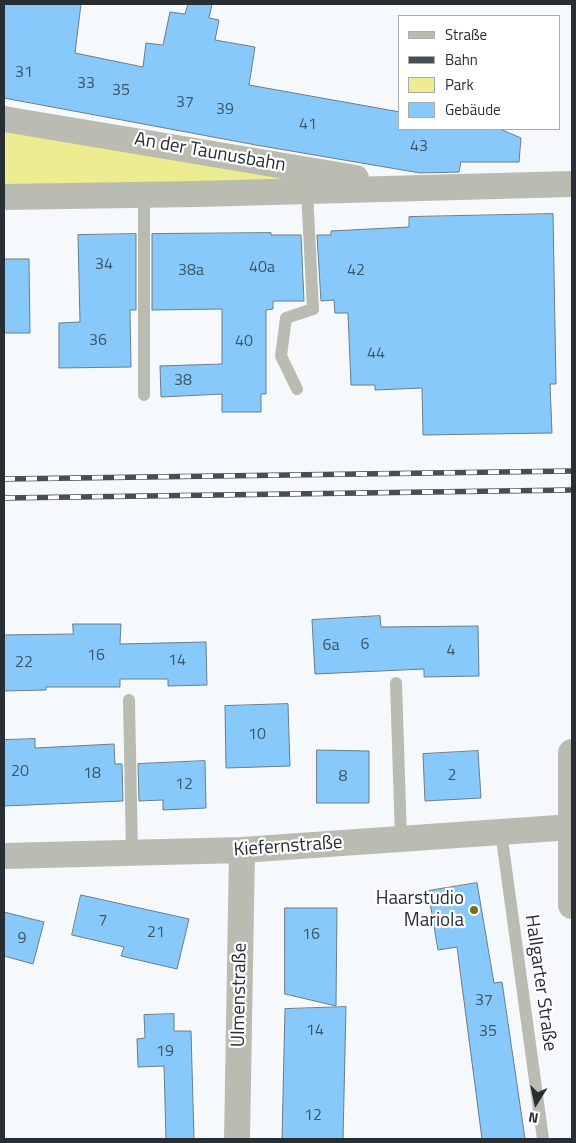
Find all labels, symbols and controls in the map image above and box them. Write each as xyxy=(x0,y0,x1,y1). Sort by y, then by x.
legend xyxy=(398,15,561,130)
text: Straße xyxy=(445,23,487,46)
text: Bahn xyxy=(445,48,478,71)
house number: 31 xyxy=(15,63,33,83)
text: Park xyxy=(445,73,474,96)
house number: 33 xyxy=(77,74,95,94)
house number: 35 xyxy=(112,81,130,101)
house number: 37 xyxy=(176,93,194,113)
text: Gebäude xyxy=(445,98,501,121)
house number: 39 xyxy=(216,100,234,120)
house number: 41 xyxy=(299,115,317,135)
street label: An der Taunusbahn xyxy=(133,128,287,178)
house number: 43 xyxy=(410,137,428,157)
house number: 34 xyxy=(95,255,113,275)
house number: 40a xyxy=(249,258,275,278)
house number: 38a xyxy=(178,261,204,281)
house number: 42 xyxy=(347,261,365,281)
house number: 36 xyxy=(89,331,107,351)
house number: 40 xyxy=(235,332,253,352)
house number: 44 xyxy=(367,344,385,364)
house number: 38 xyxy=(174,371,192,391)
house number: 6 xyxy=(361,635,369,655)
house number: 6a xyxy=(323,636,339,656)
house number: 4 xyxy=(447,641,455,661)
house number: 16 xyxy=(87,646,105,666)
house number: 14 xyxy=(168,651,186,671)
house number: 22 xyxy=(15,653,33,673)
house number: 10 xyxy=(248,725,266,745)
house number: 20 xyxy=(11,762,29,782)
house number: 18 xyxy=(83,764,101,784)
house number: 2 xyxy=(448,766,456,786)
house number: 8 xyxy=(339,767,347,787)
house number: 12 xyxy=(175,775,193,795)
street label: Kiefernstraße xyxy=(233,832,343,862)
place label: Haarstudio Mariola xyxy=(376,888,464,932)
marker: Haarstudio Mariola xyxy=(468,904,480,916)
house number: 7 xyxy=(99,911,107,931)
street label: Hallgarter Straße xyxy=(519,913,561,1053)
house number: 21 xyxy=(147,923,165,943)
house number: 16 xyxy=(302,925,320,945)
house number: 9 xyxy=(18,929,26,949)
street label: Ulmenstraße xyxy=(228,943,252,1047)
house number: 37 xyxy=(475,991,493,1011)
house number: 14 xyxy=(306,1021,324,1041)
house number: 35 xyxy=(479,1022,497,1042)
house number: 19 xyxy=(156,1042,174,1062)
north arrow xyxy=(511,1078,561,1128)
house number: 12 xyxy=(304,1106,322,1126)
text: N xyxy=(527,1107,540,1129)

